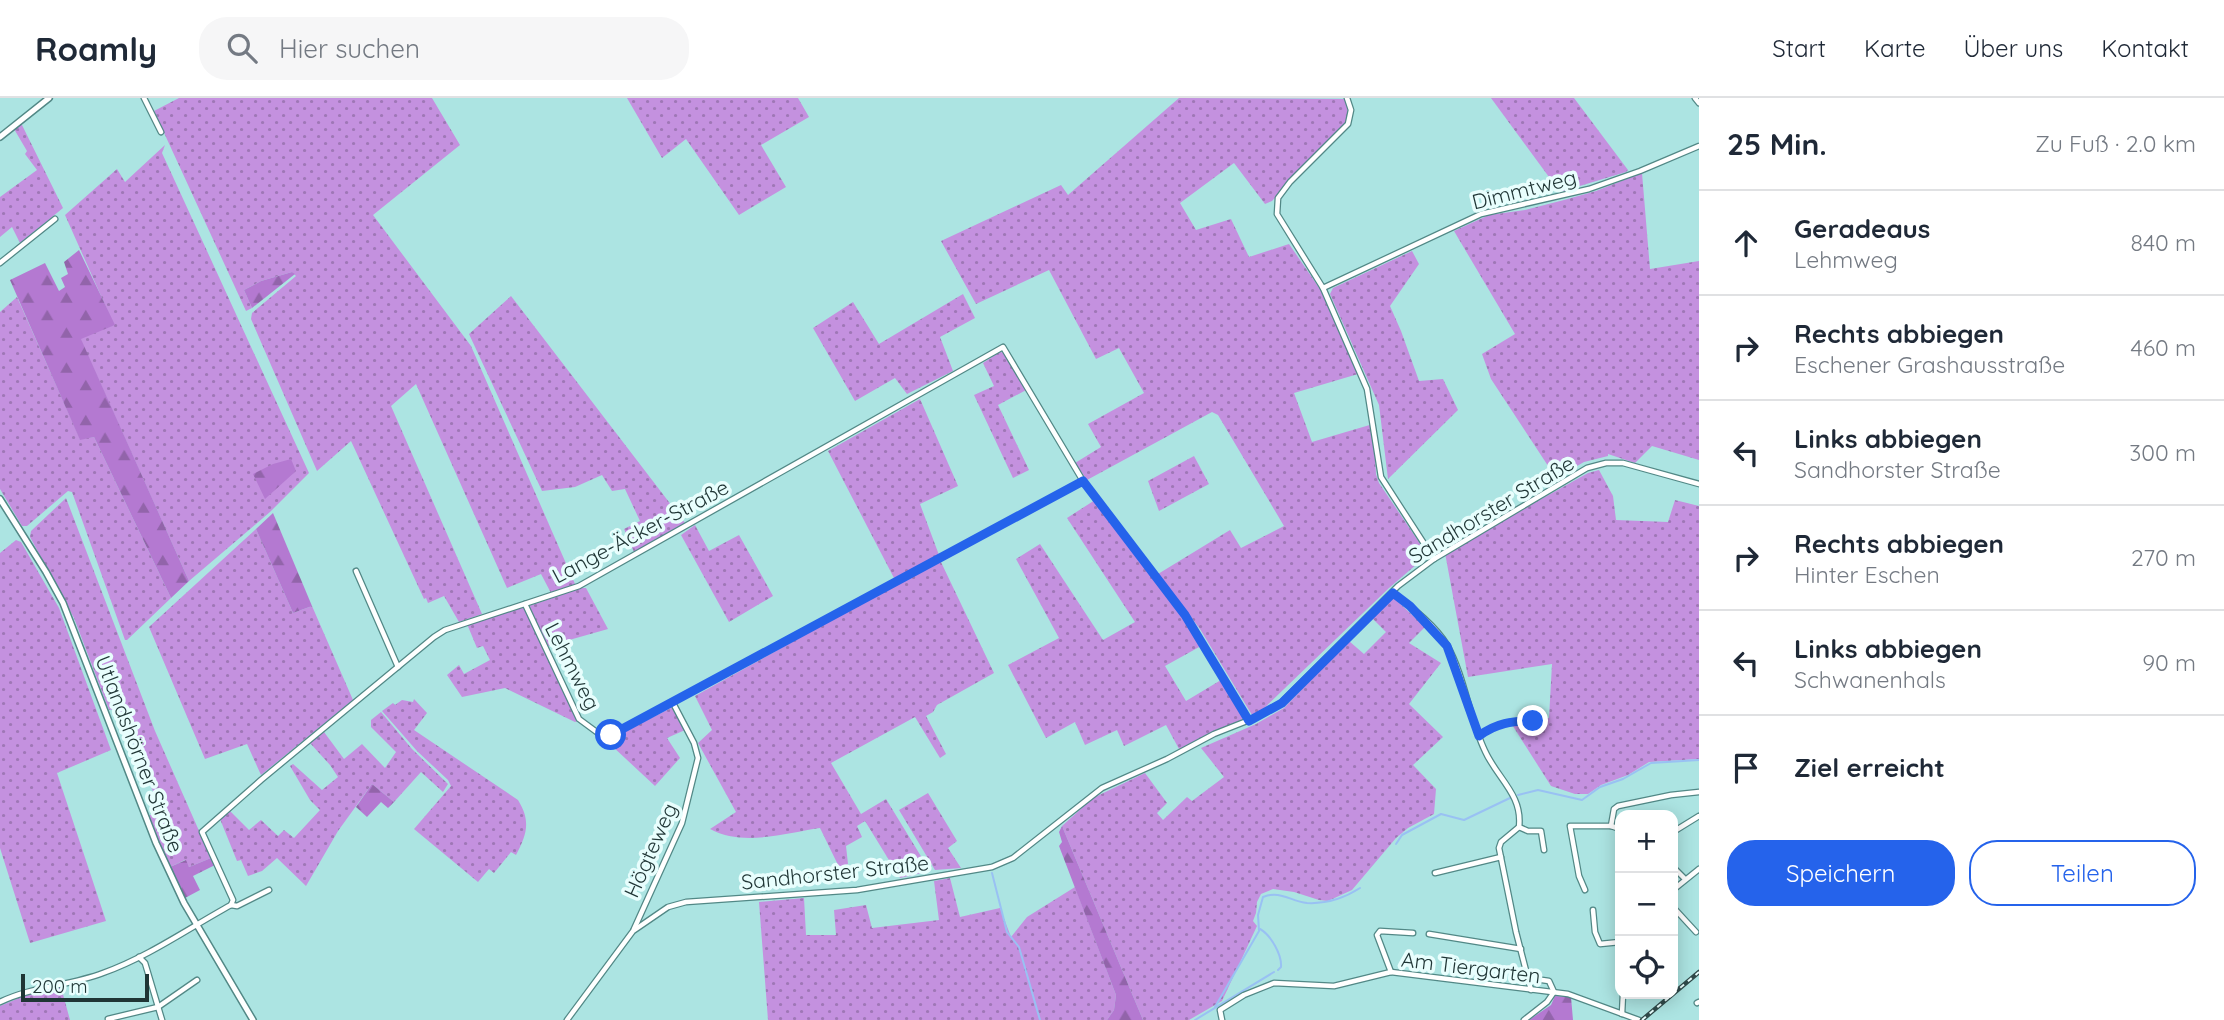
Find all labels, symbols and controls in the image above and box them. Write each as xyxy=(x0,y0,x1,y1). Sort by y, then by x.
search box xyxy=(199,17,689,80)
text: Roamly xyxy=(35,28,157,69)
icon: search xyxy=(223,29,261,67)
text: Hier suchen xyxy=(279,32,420,65)
text: Start xyxy=(1772,33,1826,63)
text: Karte xyxy=(1864,33,1925,63)
text: Über uns xyxy=(1963,33,2063,63)
text: Kontakt xyxy=(2101,33,2189,63)
text: 25 Min. xyxy=(1727,125,1827,163)
text: Zu Fuß · 2.0 km xyxy=(2035,129,2196,158)
street label: Dimmtweg xyxy=(1469,164,1579,214)
text: Geradeaus xyxy=(1794,212,1930,245)
icon: ahead xyxy=(1727,224,1765,262)
text: 840 m xyxy=(2131,228,2196,257)
text: Lehmweg xyxy=(1794,245,1898,274)
text: Rechts abbiegen xyxy=(1794,317,2004,350)
icon: right xyxy=(1727,329,1765,367)
text: 460 m xyxy=(2131,333,2196,362)
text: Eschener Grashausstraße xyxy=(1794,350,2065,379)
text: Links abbiegen xyxy=(1794,422,1982,455)
icon: left xyxy=(1727,434,1765,472)
text: 300 m xyxy=(2129,438,2196,467)
street label: Sandhorster Straße xyxy=(1403,449,1579,569)
text: Sandhorster Straße xyxy=(1794,455,2001,484)
street label: Lange-Äcker-Straße xyxy=(547,473,733,589)
text: Rechts abbiegen xyxy=(1794,527,2004,560)
icon: right xyxy=(1727,539,1765,577)
text: 270 m xyxy=(2131,543,2196,572)
text: Hinter Eschen xyxy=(1794,560,1940,589)
street label: Lehmweg xyxy=(540,618,606,714)
text: Links abbiegen xyxy=(1794,632,1982,665)
icon: left xyxy=(1727,644,1765,682)
text: 90 m xyxy=(2142,648,2196,677)
street label: Utlandshörner Straße xyxy=(90,652,190,856)
text: Schwanenhals xyxy=(1794,665,1946,694)
route end xyxy=(1517,705,1548,736)
route start xyxy=(595,719,626,750)
icon: arrive xyxy=(1727,749,1765,787)
text: Ziel erreicht xyxy=(1794,751,1945,784)
street label: Högteweg xyxy=(618,799,682,901)
map controls xyxy=(1615,810,1678,999)
button: + xyxy=(1615,810,1678,873)
button: Speichern xyxy=(1727,840,1955,906)
button: Teilen xyxy=(1969,840,2196,906)
street label: Sandhorster Straße xyxy=(740,849,930,895)
button: − xyxy=(1615,873,1678,936)
button: locate xyxy=(1615,936,1678,999)
street label: Am Tiergarten xyxy=(1400,946,1542,988)
scale bar xyxy=(21,971,149,1003)
text: 200 m xyxy=(32,974,88,998)

